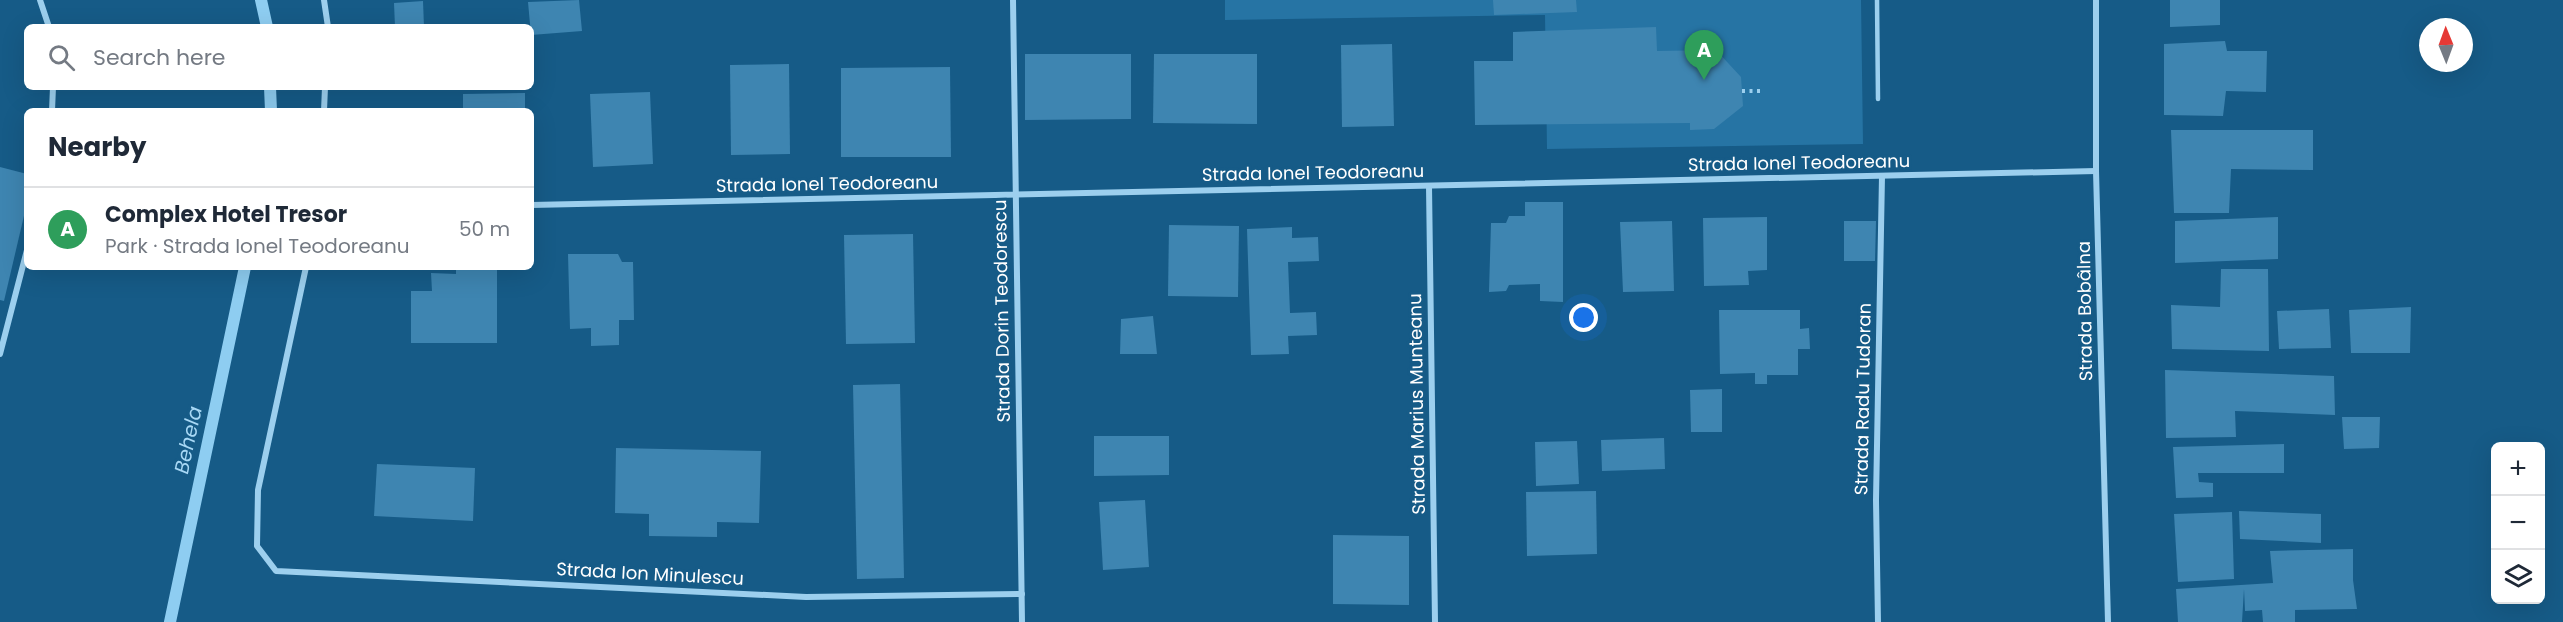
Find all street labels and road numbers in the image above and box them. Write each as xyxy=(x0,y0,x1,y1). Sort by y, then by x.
street label: Strada Ionel Teodoreanu xyxy=(1688,148,1910,177)
street label: Strada Ionel Teodoreanu xyxy=(1202,158,1424,187)
street label: Strada Ionel Teodoreanu xyxy=(716,169,938,198)
street label: Strada Dorin Teodorescu xyxy=(987,199,1016,423)
street label: Strada Bobâlna xyxy=(2071,241,2098,381)
street label: Strada Marius Munteanu xyxy=(1402,293,1431,515)
street label: Strada Radu Tudoran xyxy=(1848,303,1877,495)
street label: Strada Ion Minulescu xyxy=(556,556,744,591)

